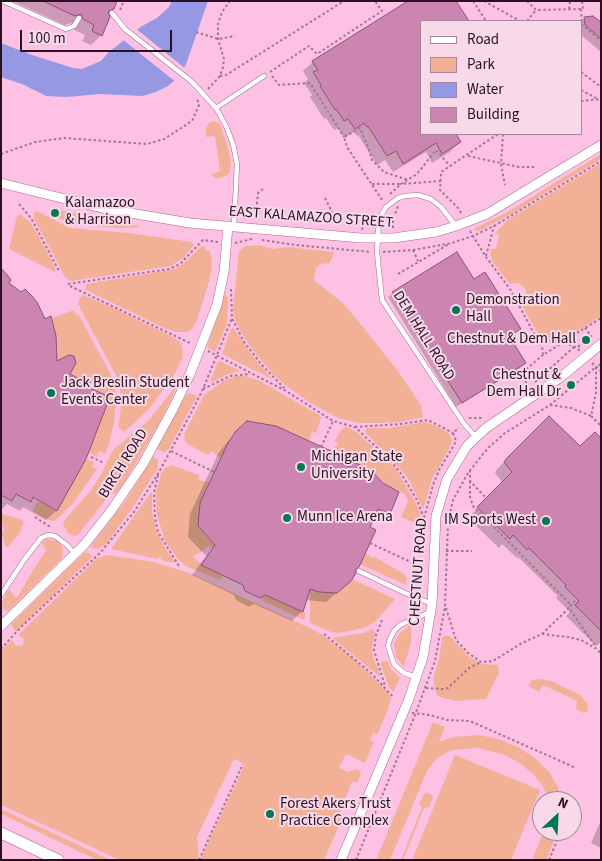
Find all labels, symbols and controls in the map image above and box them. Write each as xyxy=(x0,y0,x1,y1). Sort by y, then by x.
scale bar xyxy=(22,20,175,52)
legend xyxy=(420,20,582,135)
text: 100 m xyxy=(28,28,66,49)
text: Road xyxy=(467,29,499,50)
text: Park xyxy=(467,54,495,75)
text: Water xyxy=(467,79,503,100)
text: Building xyxy=(467,104,519,125)
place label: Kalamazoo & Harrison xyxy=(65,195,135,230)
street label: EAST KALAMAZOO STREET xyxy=(228,203,394,233)
marker: Kalamazoo & Harrison xyxy=(49,207,61,219)
street label: DEM HALL ROAD xyxy=(388,288,458,384)
place label: Demonstration Hall xyxy=(466,292,560,327)
marker: Demonstration Hall xyxy=(450,304,462,316)
place label: Chestnut & Dem Hall xyxy=(447,331,576,349)
marker: Chestnut & Dem Hall xyxy=(580,334,592,346)
place label: Chestnut & Dem Hall Dr xyxy=(486,367,561,402)
place label: Jack Breslin Student Events Center xyxy=(61,375,189,410)
marker: Chestnut & Dem Hall Dr xyxy=(565,379,577,391)
marker: Jack Breslin Student Events Center xyxy=(45,387,57,399)
street label: BIRCH ROAD xyxy=(96,426,152,502)
place label: Michigan State University xyxy=(311,449,402,484)
marker: Michigan State University xyxy=(295,461,307,473)
place label: Munn Ice Arena xyxy=(297,509,393,527)
marker: Munn Ice Arena xyxy=(281,512,293,524)
place label: IM Sports West xyxy=(444,512,536,530)
marker: IM Sports West xyxy=(540,515,552,527)
street label: CHESTNUT ROAD xyxy=(406,517,432,627)
north arrow xyxy=(532,791,582,841)
text: N xyxy=(554,792,571,814)
place label: Forest Akers Trust Practice Complex xyxy=(280,796,391,831)
marker: Forest Akers Trust Practice Complex xyxy=(264,808,276,820)

